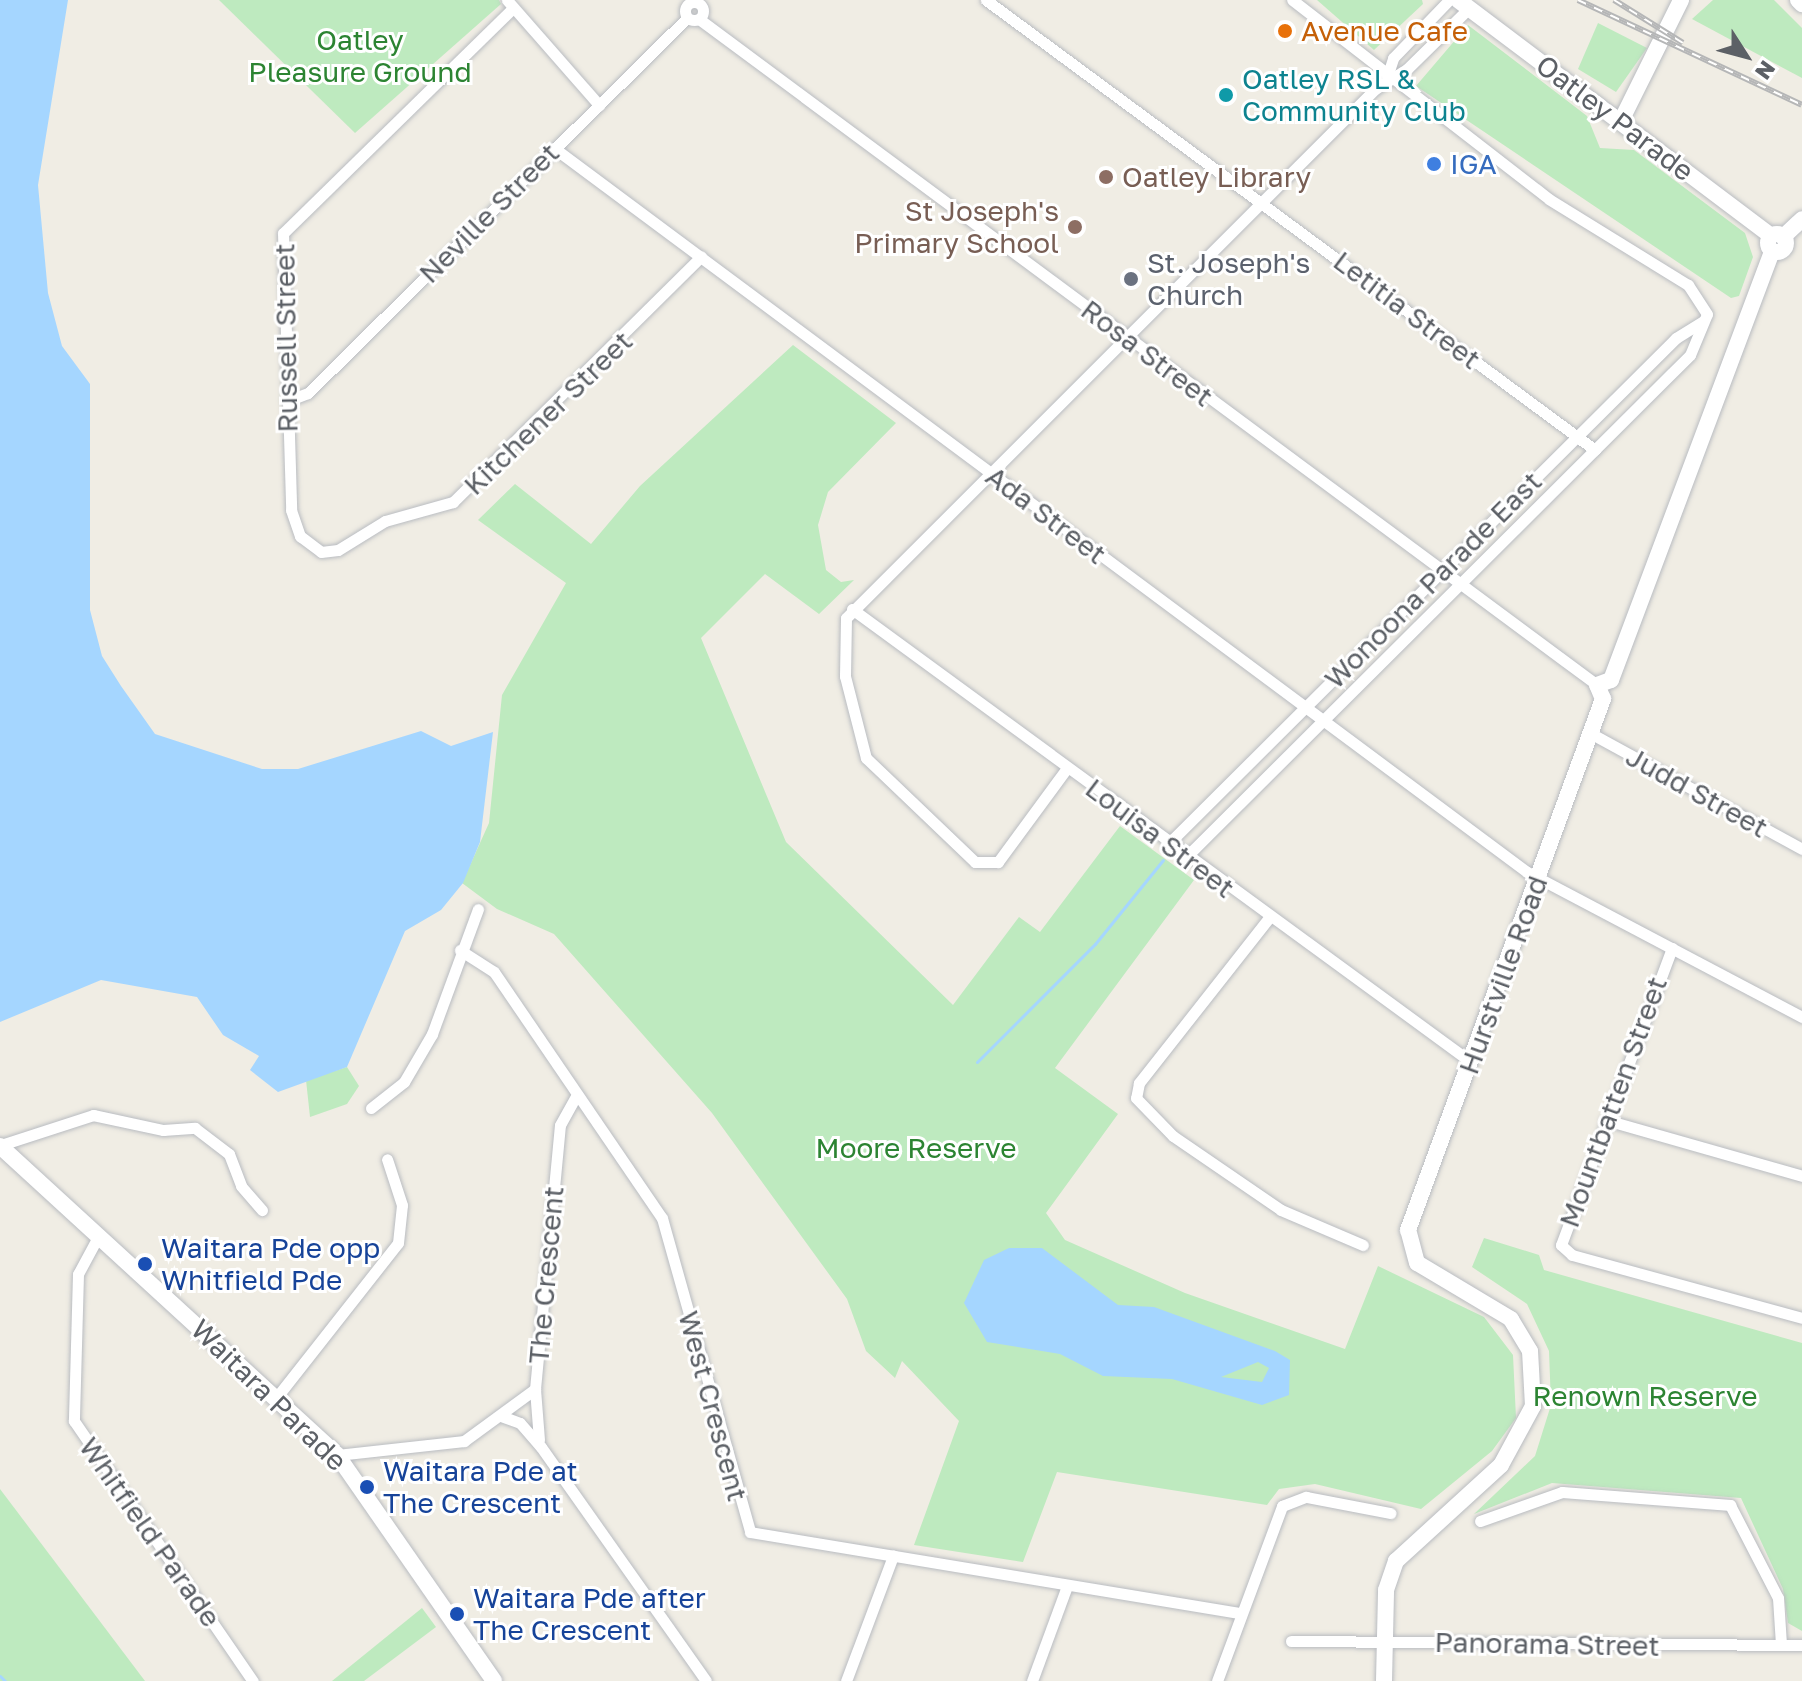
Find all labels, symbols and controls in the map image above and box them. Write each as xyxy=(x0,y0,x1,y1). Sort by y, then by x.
place label: Avenue Cafe xyxy=(1301,14,1468,48)
north arrow xyxy=(1706,16,1786,96)
marker: Avenue Cafe xyxy=(1276,22,1294,40)
park label: Oatley Pleasure Ground xyxy=(248,23,472,89)
street label: Oatley Parade xyxy=(1530,48,1700,188)
text: N xyxy=(1750,56,1782,85)
place label: Oatley RSL & Community Club xyxy=(1242,62,1466,128)
marker: Oatley RSL & Community Club xyxy=(1217,86,1235,104)
street label: Neville Street xyxy=(412,136,566,290)
place label: IGA xyxy=(1450,147,1497,181)
marker: IGA xyxy=(1425,155,1443,173)
place label: Oatley Library xyxy=(1122,160,1311,194)
marker: Oatley Library xyxy=(1097,168,1115,186)
place label: St Joseph's Primary School xyxy=(854,194,1059,260)
marker: St Joseph's Primary School xyxy=(1066,218,1084,236)
street label: Russell Street xyxy=(268,243,304,433)
street label: Letitia Street xyxy=(1327,244,1487,376)
place label: St. Joseph's Church xyxy=(1147,246,1310,312)
marker: St. Joseph's Church xyxy=(1122,270,1140,288)
street label: Rosa Street xyxy=(1075,293,1219,413)
street label: Kitchener Street xyxy=(457,324,639,502)
street label: Ada Street xyxy=(979,459,1113,571)
street label: Wonoona Parade East xyxy=(1318,465,1548,695)
street label: Judd Street xyxy=(1620,739,1774,845)
street label: Louisa Street xyxy=(1079,771,1241,905)
street label: Hurstville Road xyxy=(1452,871,1554,1079)
street label: Mountbatten Street xyxy=(1552,972,1674,1232)
park label: Moore Reserve xyxy=(816,1131,1016,1165)
street label: The Crescent xyxy=(521,1185,571,1365)
place label: Waitara Pde opp Whitfield Pde xyxy=(161,1231,380,1297)
marker: Waitara Pde opp Whitfield Pde xyxy=(136,1255,154,1273)
street label: West Crescent xyxy=(671,1307,755,1505)
street label: Waitara Parade xyxy=(184,1312,354,1478)
park label: Renown Reserve xyxy=(1533,1379,1757,1413)
street label: Whitfield Parade xyxy=(72,1431,228,1633)
place label: Waitara Pde at The Crescent xyxy=(383,1454,578,1520)
marker: Waitara Pde at The Crescent xyxy=(358,1478,376,1496)
place label: Waitara Pde after The Crescent xyxy=(473,1581,706,1647)
marker: Waitara Pde after The Crescent xyxy=(448,1605,466,1623)
street label: Panorama Street xyxy=(1434,1625,1660,1663)

